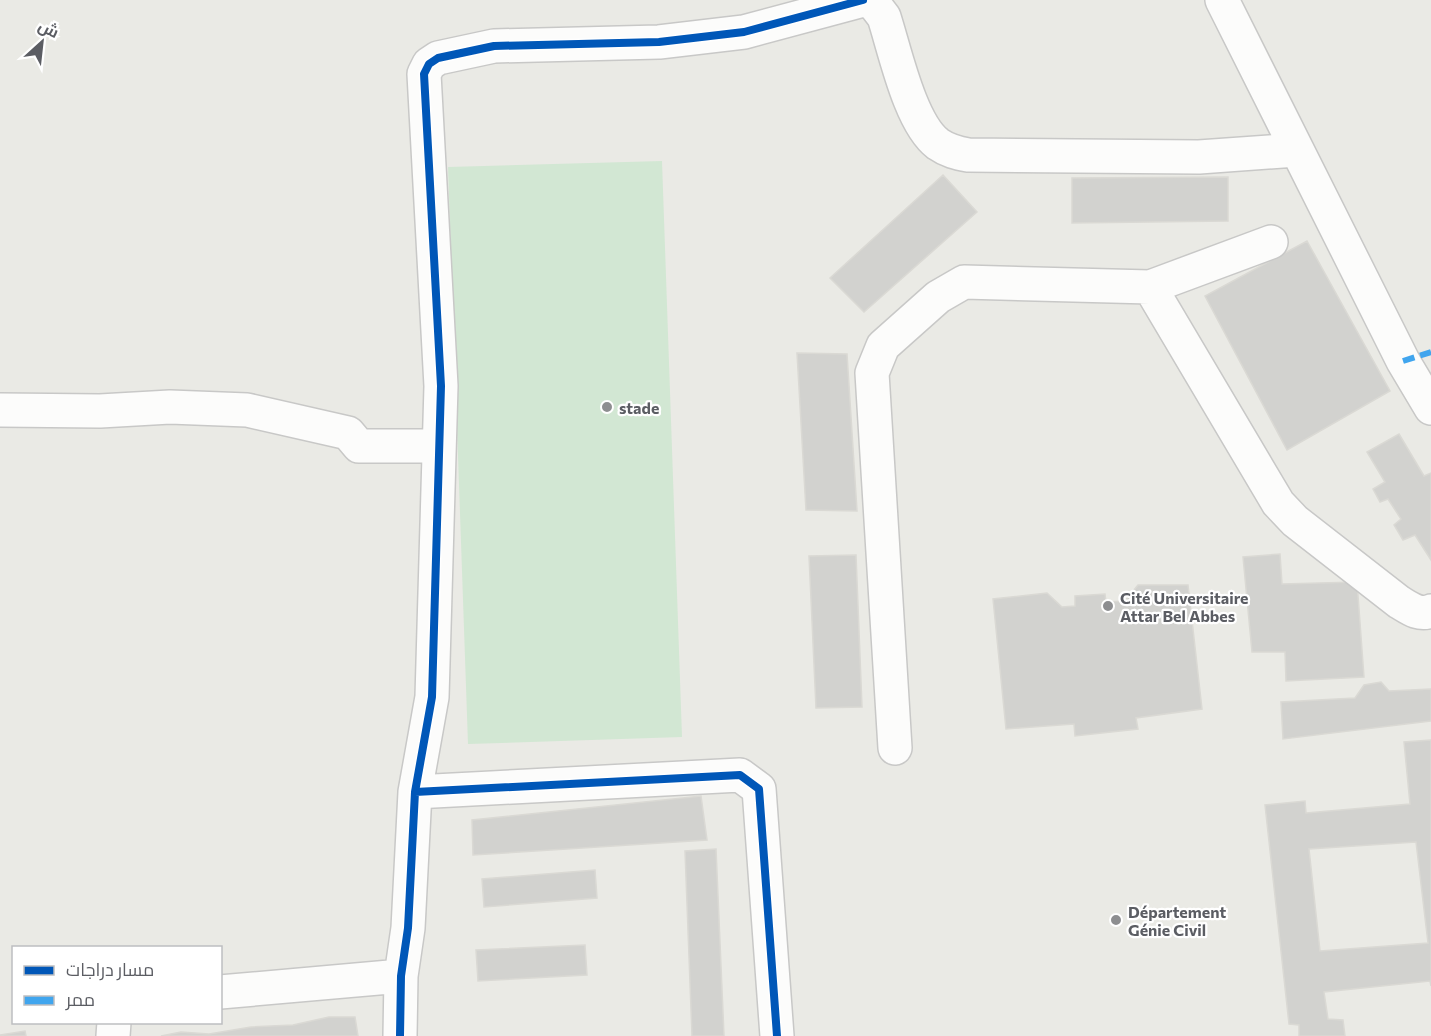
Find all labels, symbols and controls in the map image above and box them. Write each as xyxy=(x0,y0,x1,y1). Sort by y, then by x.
north arrow xyxy=(12,12,72,72)
text: ش xyxy=(35,15,62,42)
place label: stade xyxy=(619,398,659,417)
marker: stade xyxy=(600,400,614,414)
place label: Cité Universitaire Attar Bel Abbes xyxy=(1120,588,1248,625)
marker: Cité Universitaire Attar Bel Abbes xyxy=(1101,599,1115,613)
place label: Département Génie Civil xyxy=(1128,902,1226,939)
marker: Département Génie Civil xyxy=(1109,913,1123,927)
legend xyxy=(12,946,222,1024)
text: مسار دراجات xyxy=(66,958,154,981)
text: ممر xyxy=(65,988,95,1011)

